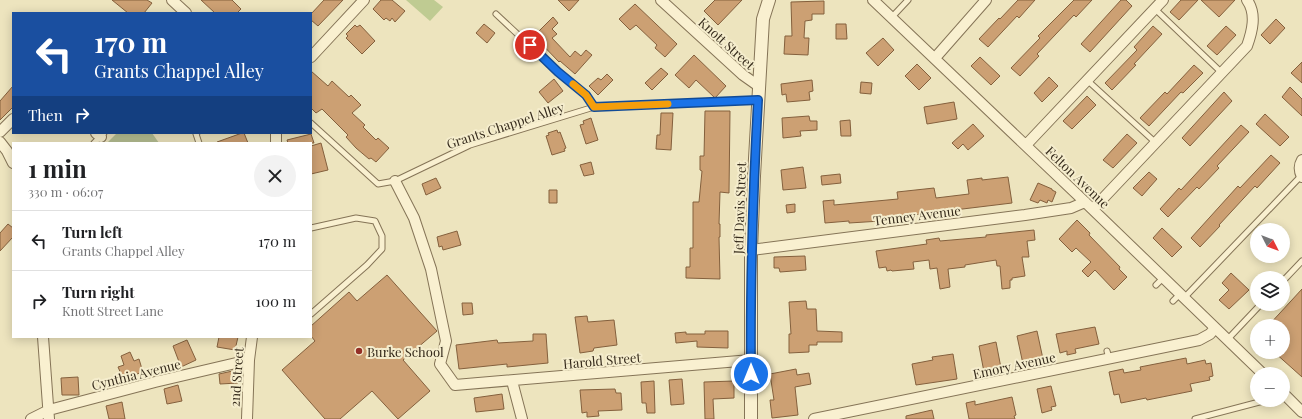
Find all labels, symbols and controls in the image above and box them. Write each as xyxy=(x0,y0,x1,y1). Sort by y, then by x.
street label: Knott Street xyxy=(695,13,759,73)
text: 170 m xyxy=(94,23,167,60)
icon: left xyxy=(28,28,80,80)
pin xyxy=(513,28,547,62)
icon: arrive xyxy=(519,34,541,56)
text: Grants Chappel Alley xyxy=(94,59,264,83)
street label: Grants Chappel Alley xyxy=(444,98,566,152)
icon: right xyxy=(71,104,93,126)
text: Then xyxy=(28,105,63,125)
street label: Felton Avenue xyxy=(1042,142,1114,212)
text: 1 min xyxy=(28,152,87,184)
button: close xyxy=(254,155,296,197)
street label: Jeff Davis Street xyxy=(729,161,749,255)
text: 330 m · 06:07 xyxy=(28,183,103,200)
street label: Tenney Avenue xyxy=(872,201,962,229)
text: Turn left xyxy=(62,222,123,242)
north arrow xyxy=(1250,223,1290,263)
map controls xyxy=(1250,223,1290,407)
icon: left xyxy=(28,230,50,252)
text: 170 m xyxy=(258,231,296,251)
text: Grants Chappel Alley xyxy=(62,242,185,259)
button: layers xyxy=(1250,271,1290,311)
text: Turn right xyxy=(62,282,135,302)
icon: right xyxy=(28,290,50,312)
text: 100 m xyxy=(255,291,296,311)
text: Knott Street Lane xyxy=(62,302,163,319)
button: + xyxy=(1250,319,1290,359)
place label: Burke School xyxy=(367,343,444,360)
street label: 2nd Street xyxy=(225,346,247,407)
marker: Burke School xyxy=(354,346,364,356)
street label: Harold Street xyxy=(562,348,642,372)
street label: Emory Avenue xyxy=(971,348,1057,382)
position arrow xyxy=(730,353,772,395)
street label: Cynthia Avenue xyxy=(90,355,183,393)
button: − xyxy=(1250,367,1290,407)

